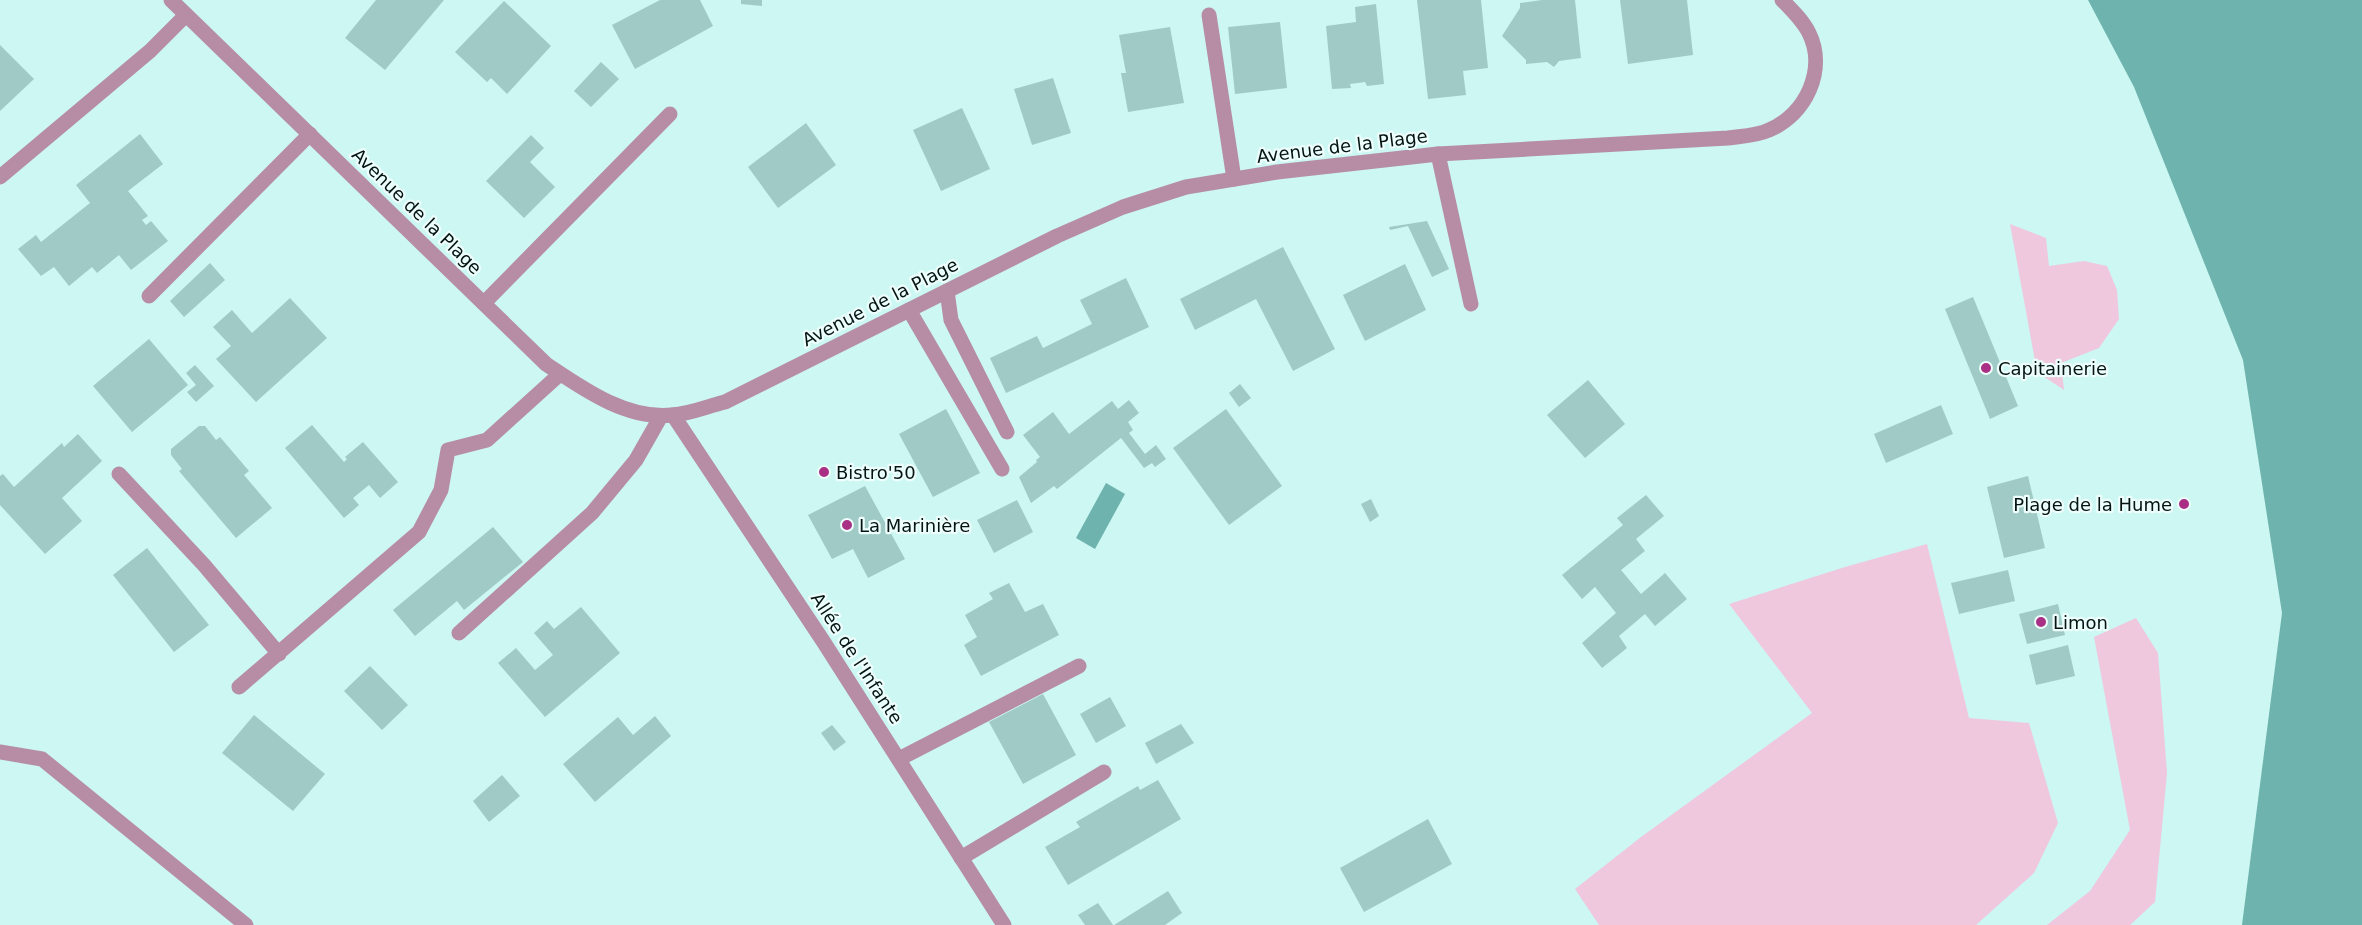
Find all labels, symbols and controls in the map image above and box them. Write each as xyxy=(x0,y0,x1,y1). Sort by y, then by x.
street label: Avenue de la Plage xyxy=(1255,125,1429,167)
street label: Avenue de la Plage xyxy=(348,144,486,278)
street label: Avenue de la Plage xyxy=(799,254,961,350)
place label: Capitainerie xyxy=(1998,358,2107,379)
marker: Capitainerie xyxy=(1979,361,1993,375)
place label: Bistro'50 xyxy=(836,462,916,483)
marker: Bistro'50 xyxy=(817,465,831,479)
place label: Plage de la Hume xyxy=(2013,494,2172,515)
marker: Plage de la Hume xyxy=(2177,497,2191,511)
place label: La Marinière xyxy=(859,515,970,536)
marker: La Marinière xyxy=(840,518,854,532)
street label: Allée de l'Infante xyxy=(807,589,907,727)
place label: Limon xyxy=(2053,612,2108,633)
marker: Limon xyxy=(2034,615,2048,629)

